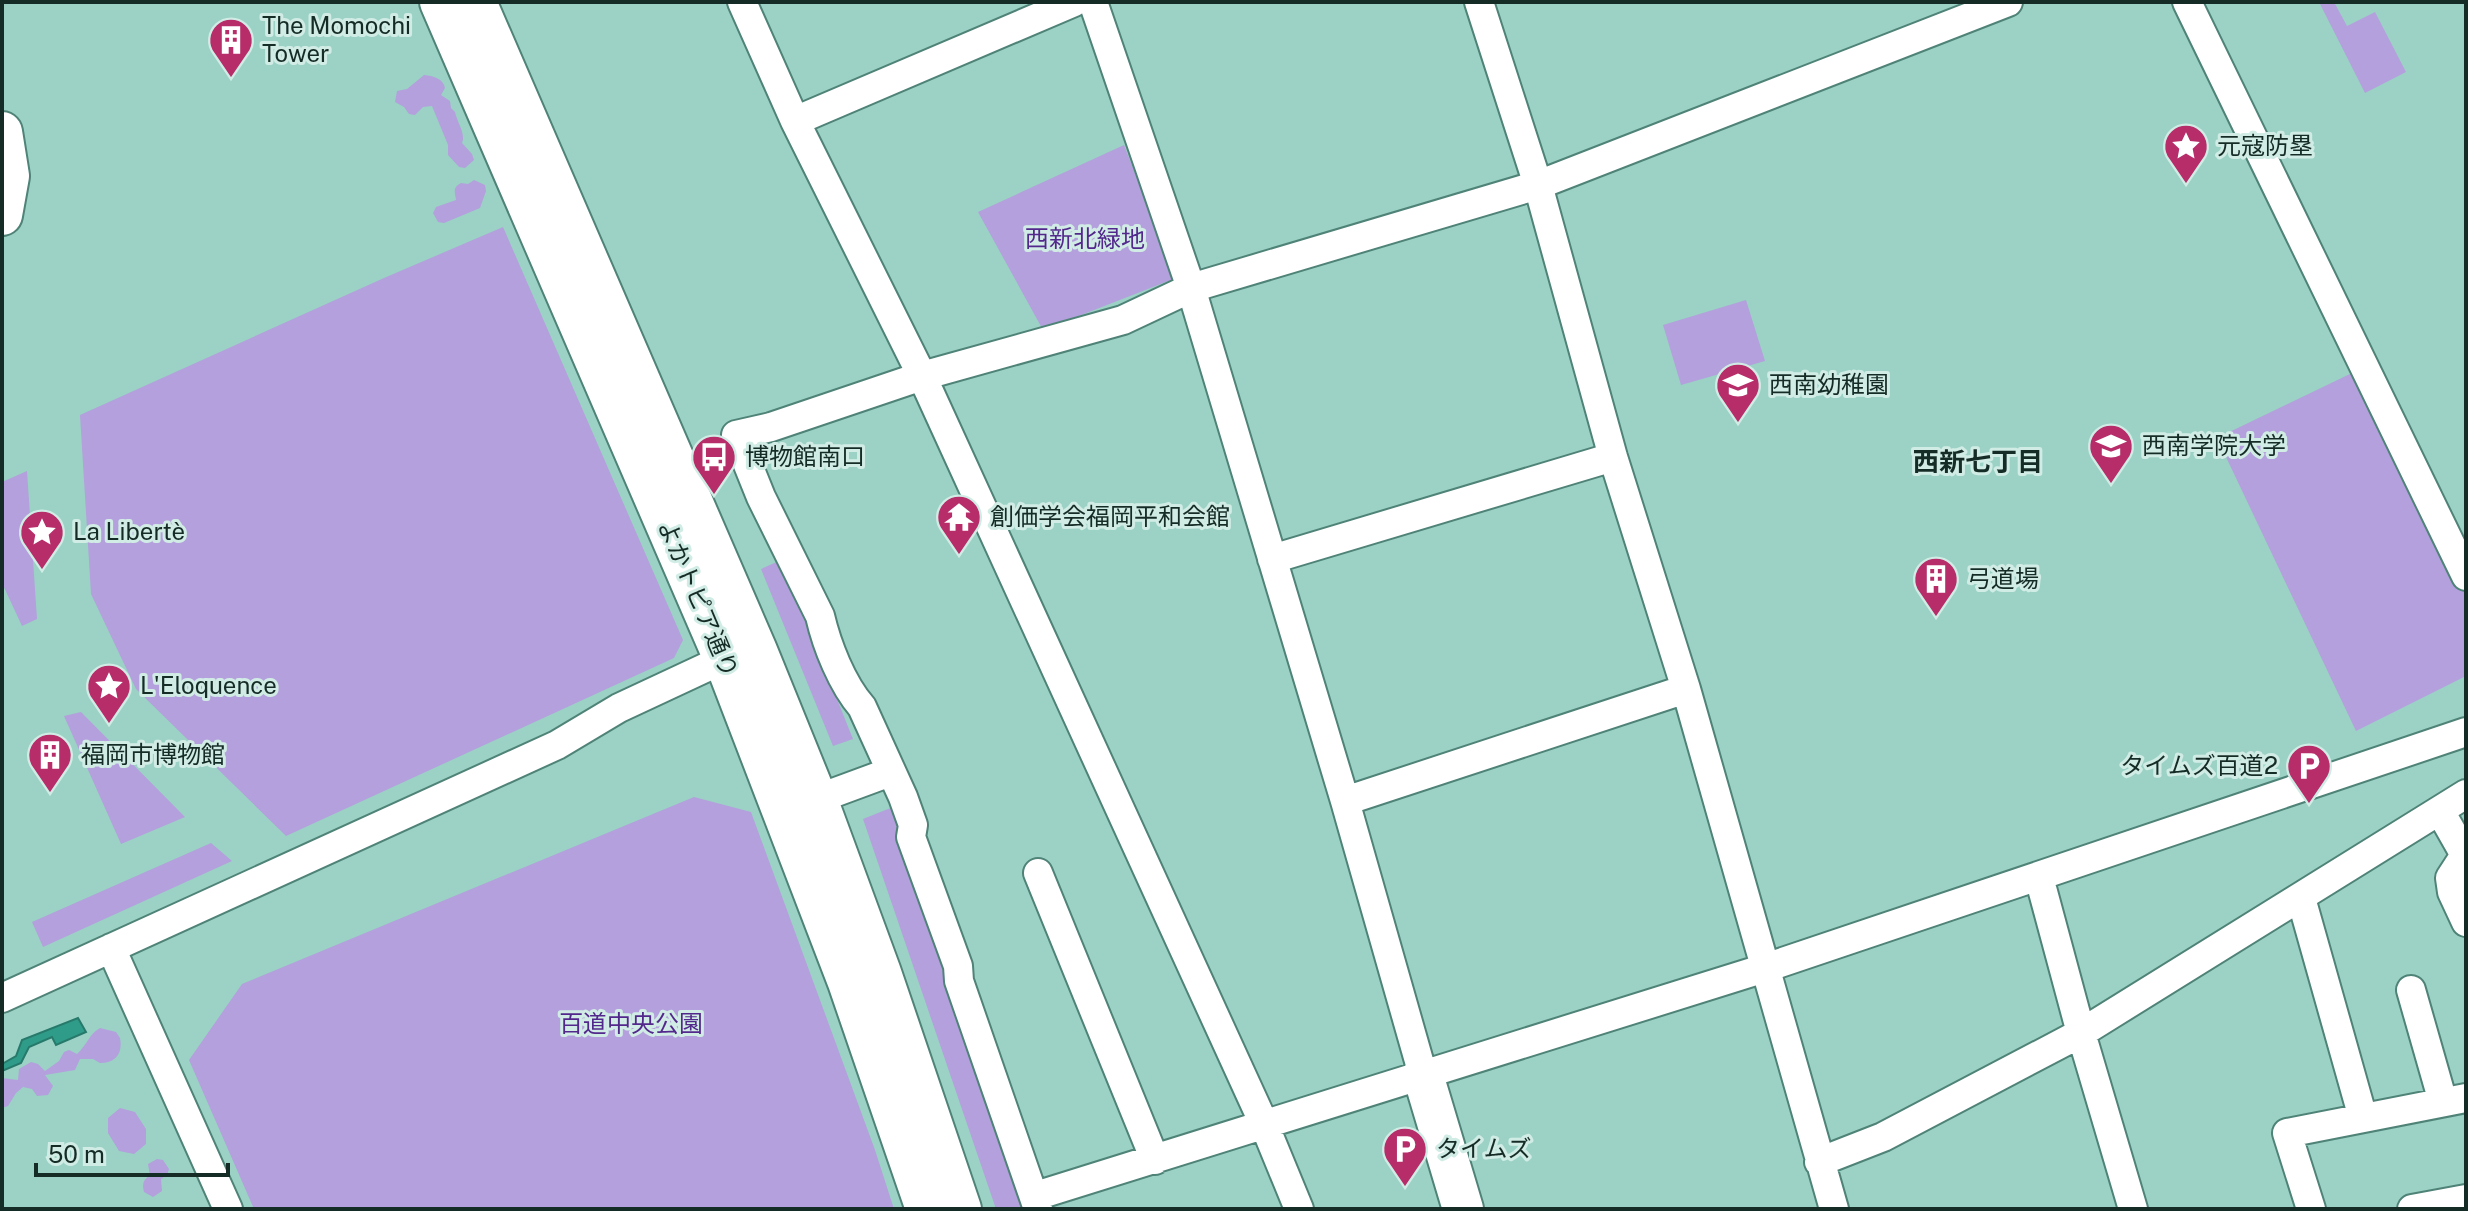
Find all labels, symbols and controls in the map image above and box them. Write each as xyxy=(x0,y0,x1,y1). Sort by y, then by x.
place label: The Momochi Tower xyxy=(262,11,411,67)
building icon: The Momochi Tower xyxy=(207,16,255,79)
place icon: 元寇防塁 xyxy=(2162,122,2210,185)
place label: 元寇防塁 xyxy=(2217,131,2313,159)
park label: 西新北緑地 xyxy=(1025,224,1145,252)
school or university icon: 西南幼稚園 xyxy=(1714,361,1762,424)
place label: 西南幼稚園 xyxy=(1769,370,1889,398)
school or university icon: 西南学院大学 xyxy=(2087,422,2135,485)
place label: 西南学院大学 xyxy=(2142,431,2286,459)
bus stop icon: 博物館南口 xyxy=(690,433,738,496)
place label: 博物館南口 xyxy=(745,442,865,470)
district label: 西新七丁目 xyxy=(1913,446,2043,477)
temple icon: 創価学会福岡平和会館 xyxy=(935,493,983,556)
place label: 創価学会福岡平和会館 xyxy=(990,502,1230,530)
place icon: La Libertè xyxy=(18,508,66,571)
street label: よかトピア通り xyxy=(653,516,745,681)
place label: La Libertè xyxy=(73,517,185,545)
building icon: 弓道場 xyxy=(1912,555,1960,618)
place label: 弓道場 xyxy=(1967,564,2039,592)
place icon: L'Eloquence xyxy=(85,662,133,725)
place label: L'Eloquence xyxy=(140,671,277,699)
building icon: 福岡市博物館 xyxy=(26,731,74,794)
place label: 福岡市博物館 xyxy=(81,740,225,768)
parking icon: タイムズ百道2 xyxy=(2285,742,2333,805)
place label: タイムズ百道2 xyxy=(2120,751,2278,779)
park label: 百道中央公園 xyxy=(559,1009,703,1037)
parking icon: タイムズ xyxy=(1381,1125,1429,1188)
scale bar xyxy=(36,1127,228,1177)
place label: タイムズ xyxy=(1436,1134,1532,1162)
text: 50 m xyxy=(48,1140,105,1168)

